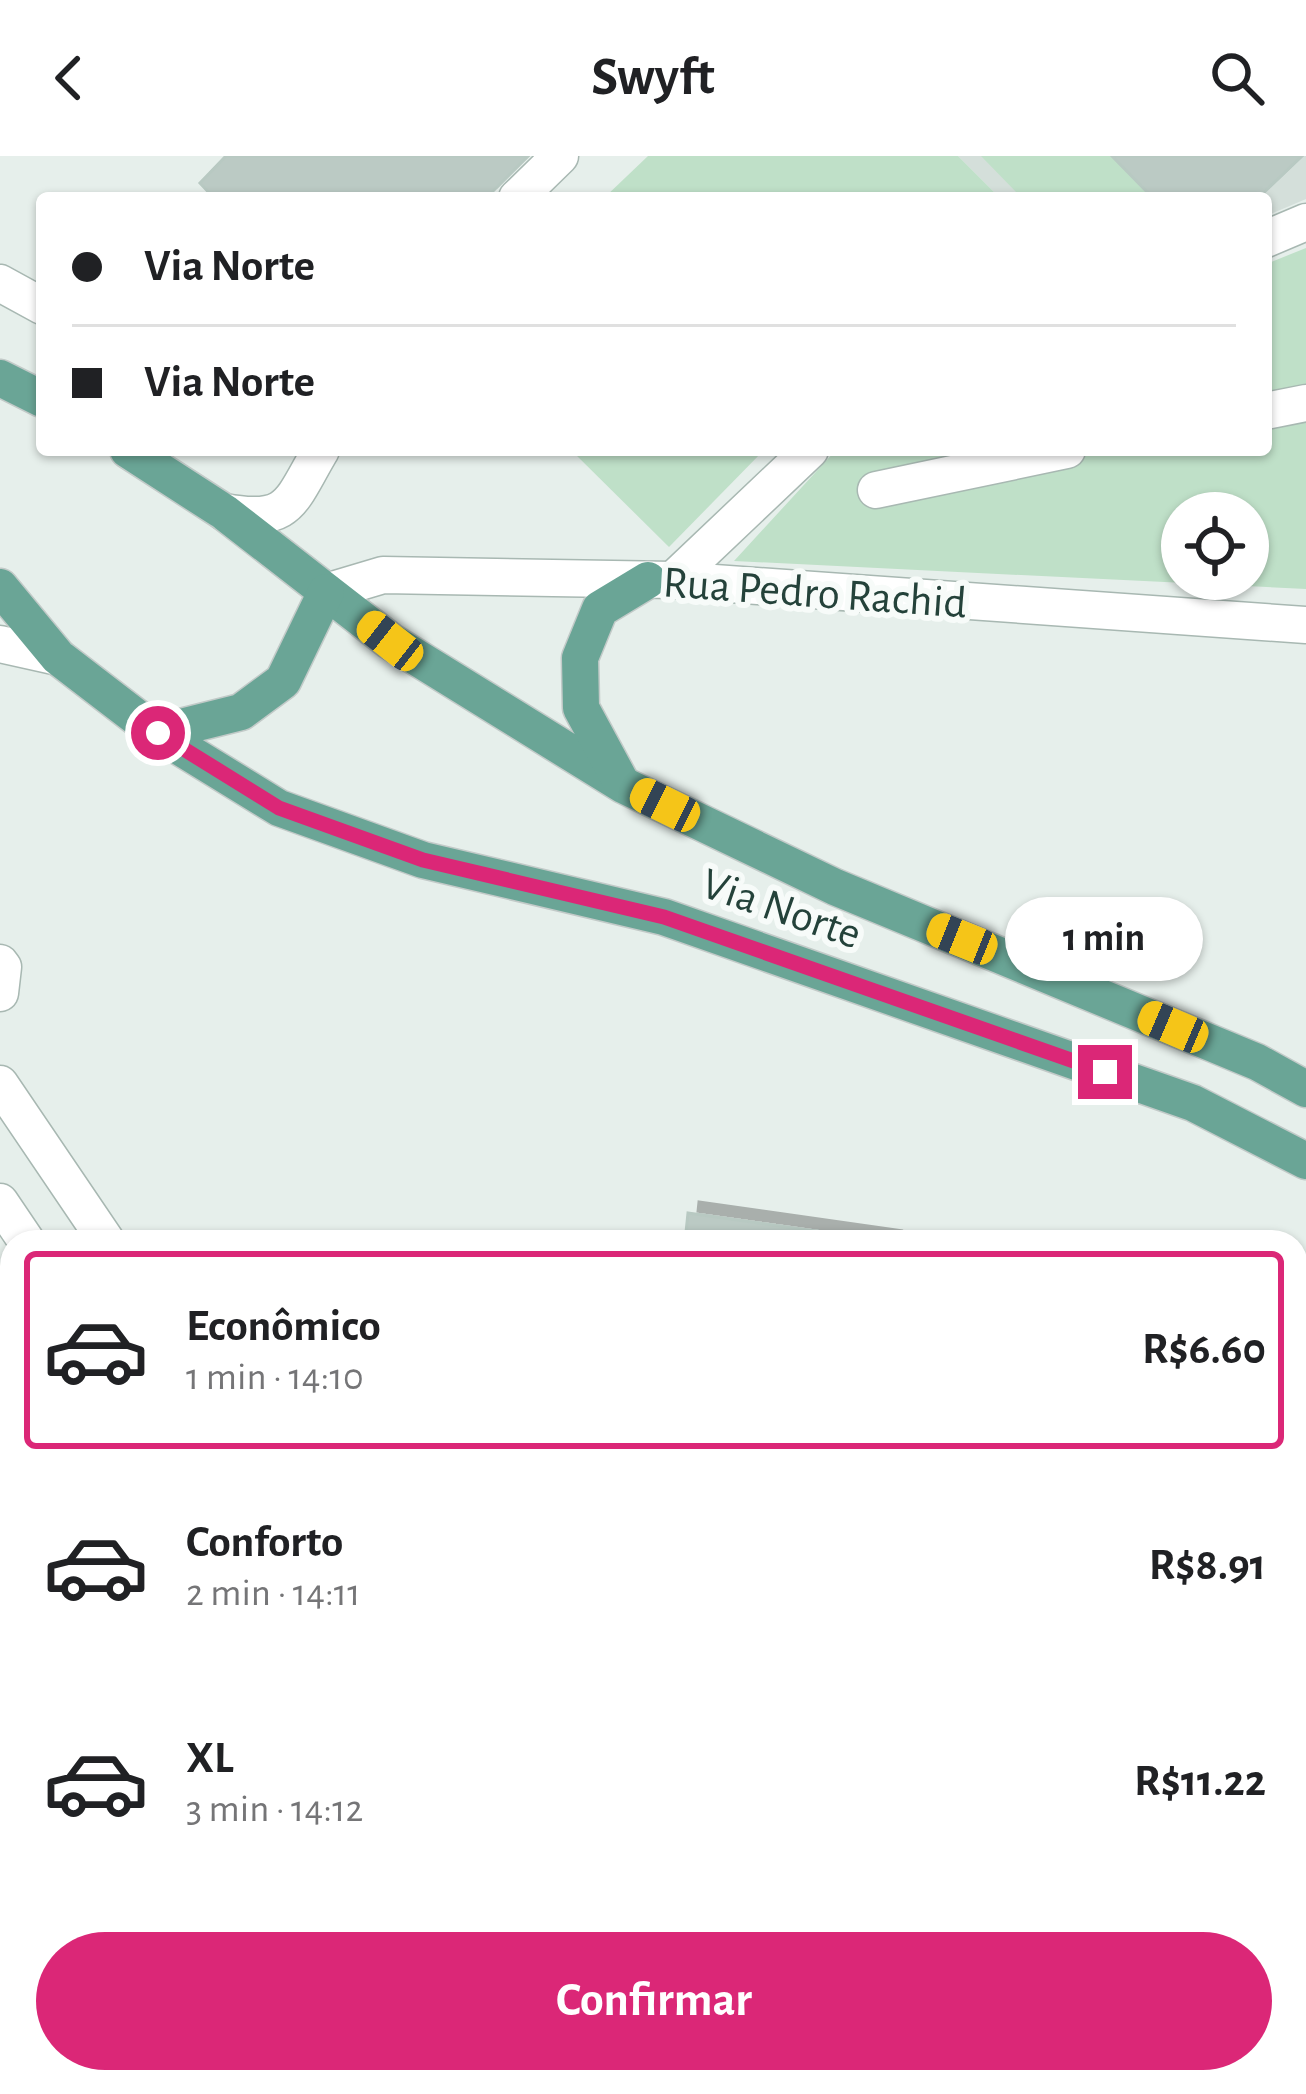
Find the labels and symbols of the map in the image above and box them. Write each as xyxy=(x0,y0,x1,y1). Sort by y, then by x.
street label: Rua Pedro Rachid xyxy=(661,560,968,627)
car xyxy=(351,605,429,677)
route start xyxy=(131,706,185,760)
car xyxy=(625,773,705,837)
street label: Via Norte xyxy=(696,861,867,957)
callout: 1 min xyxy=(1006,898,1204,982)
car xyxy=(922,909,1002,969)
car xyxy=(1133,996,1213,1058)
route end xyxy=(1078,1045,1132,1099)

